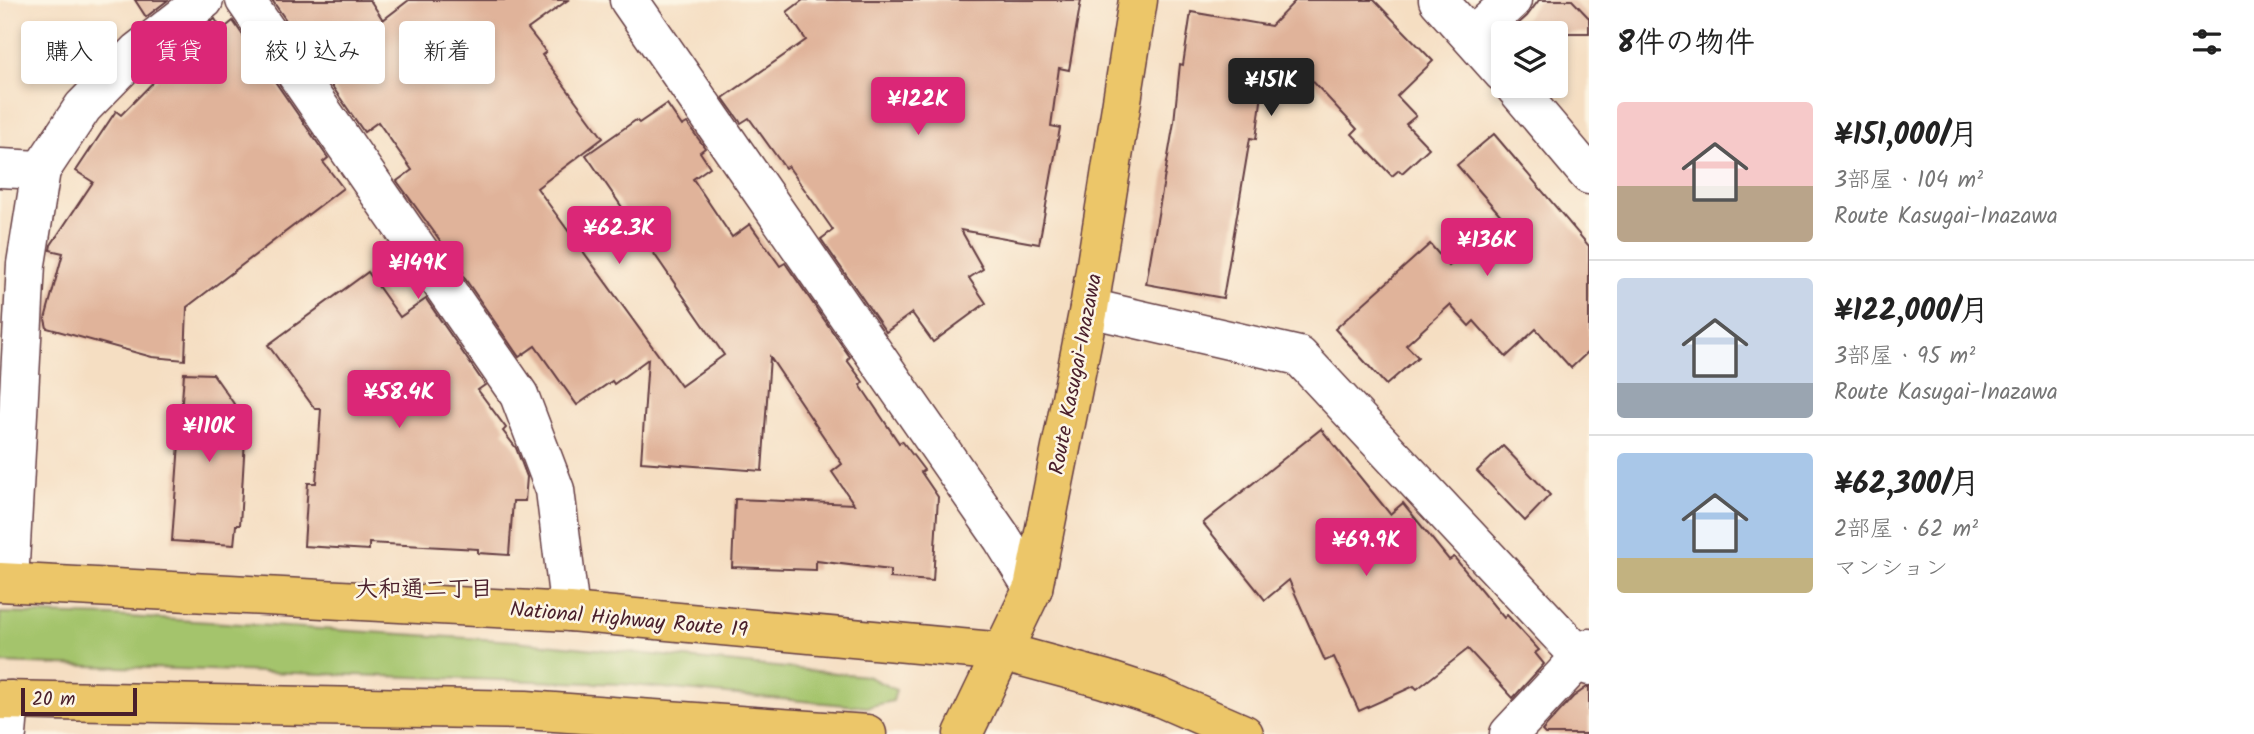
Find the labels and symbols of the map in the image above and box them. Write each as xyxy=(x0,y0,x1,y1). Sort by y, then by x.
pin: ¥151K xyxy=(1222,58,1320,118)
pin: ¥122K xyxy=(869,78,967,137)
pin: ¥62.3K xyxy=(562,206,676,266)
pin: ¥136K xyxy=(1438,218,1536,278)
pin: ¥149K xyxy=(369,242,467,301)
street label: Route Kasugai-Inazawa xyxy=(1041,271,1112,478)
pin: ¥58.4K xyxy=(342,370,456,430)
pin: ¥110K xyxy=(160,405,258,464)
pin: ¥69.9K xyxy=(1309,518,1423,578)
district label: 大和通二丁目 xyxy=(355,572,493,608)
street label: National Highway Route 19 xyxy=(509,594,749,647)
scale bar xyxy=(21,685,136,717)

